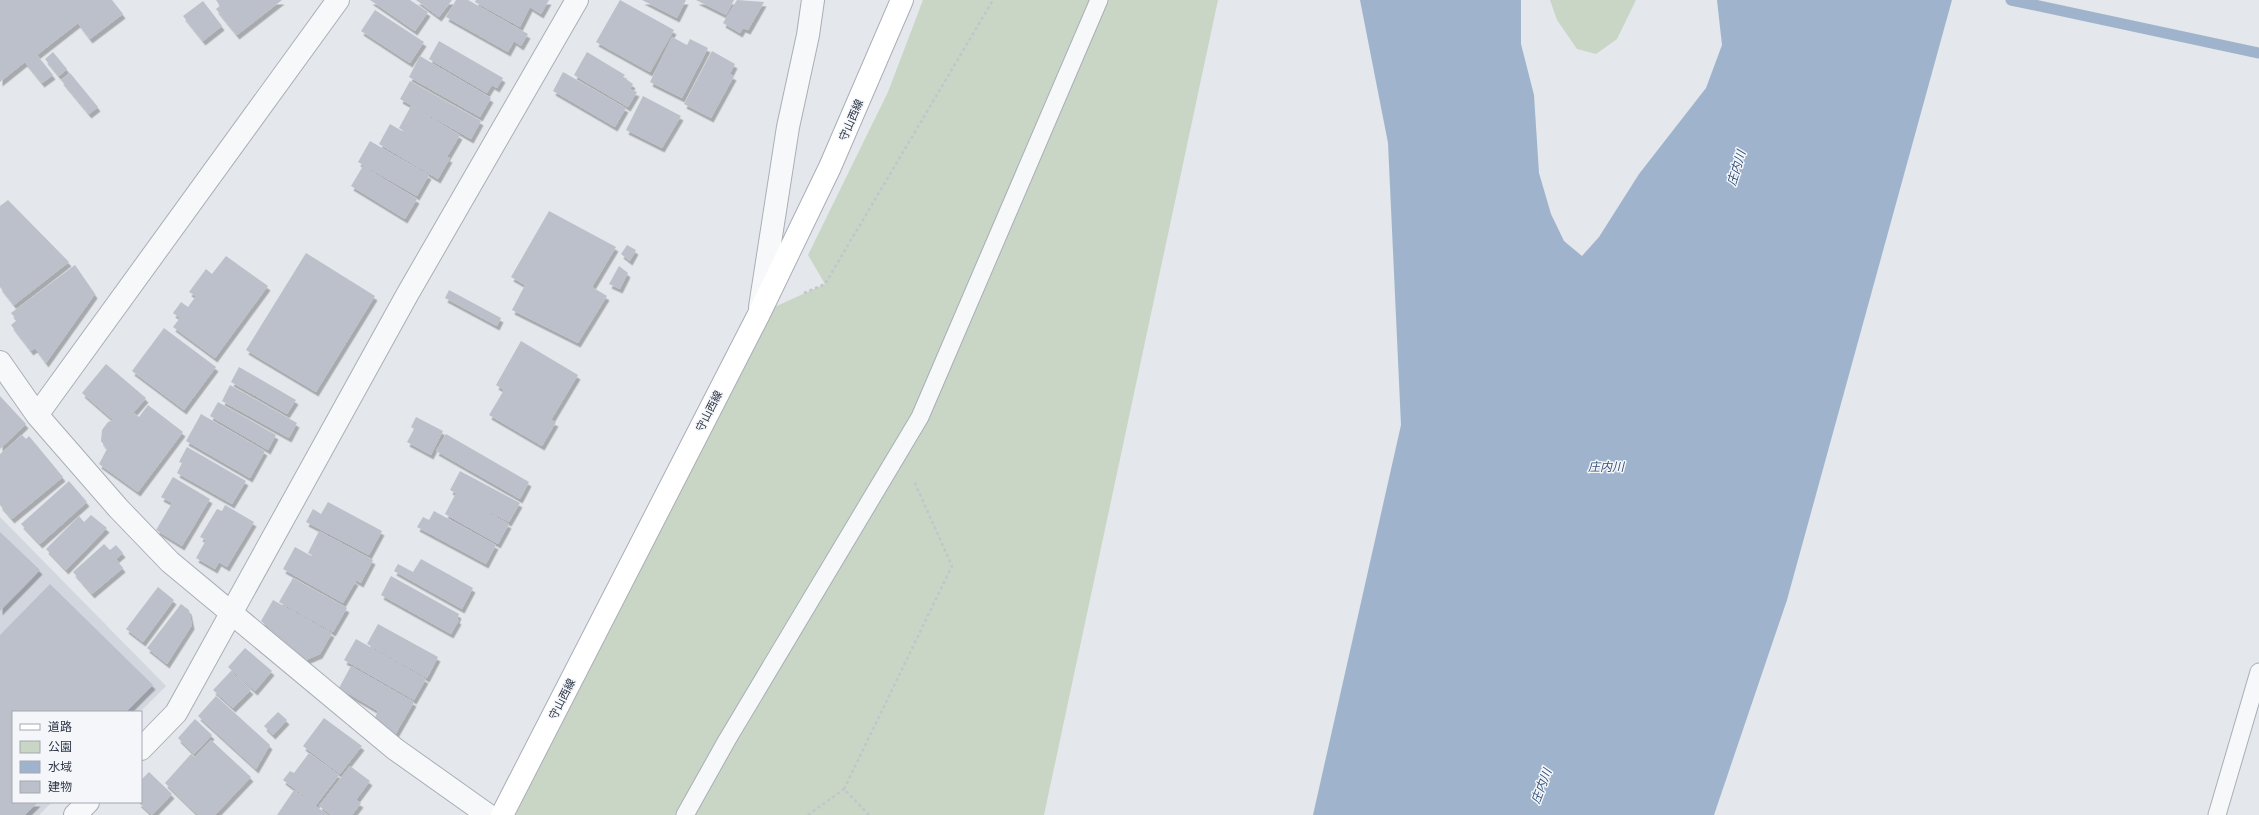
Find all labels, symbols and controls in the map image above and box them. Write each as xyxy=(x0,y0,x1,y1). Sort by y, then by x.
street label: 守山西線 xyxy=(836,97,866,143)
water label: 庄内川 xyxy=(1724,147,1749,187)
street label: 守山西線 xyxy=(693,388,725,434)
water label: 庄内川 xyxy=(1588,459,1626,474)
street label: 守山西線 xyxy=(546,676,578,722)
legend xyxy=(12,711,142,803)
text: 道路 xyxy=(48,719,72,734)
text: 公園 xyxy=(48,739,72,754)
text: 水域 xyxy=(48,759,72,774)
water label: 庄内川 xyxy=(1528,765,1555,805)
text: 建物 xyxy=(48,779,72,794)

